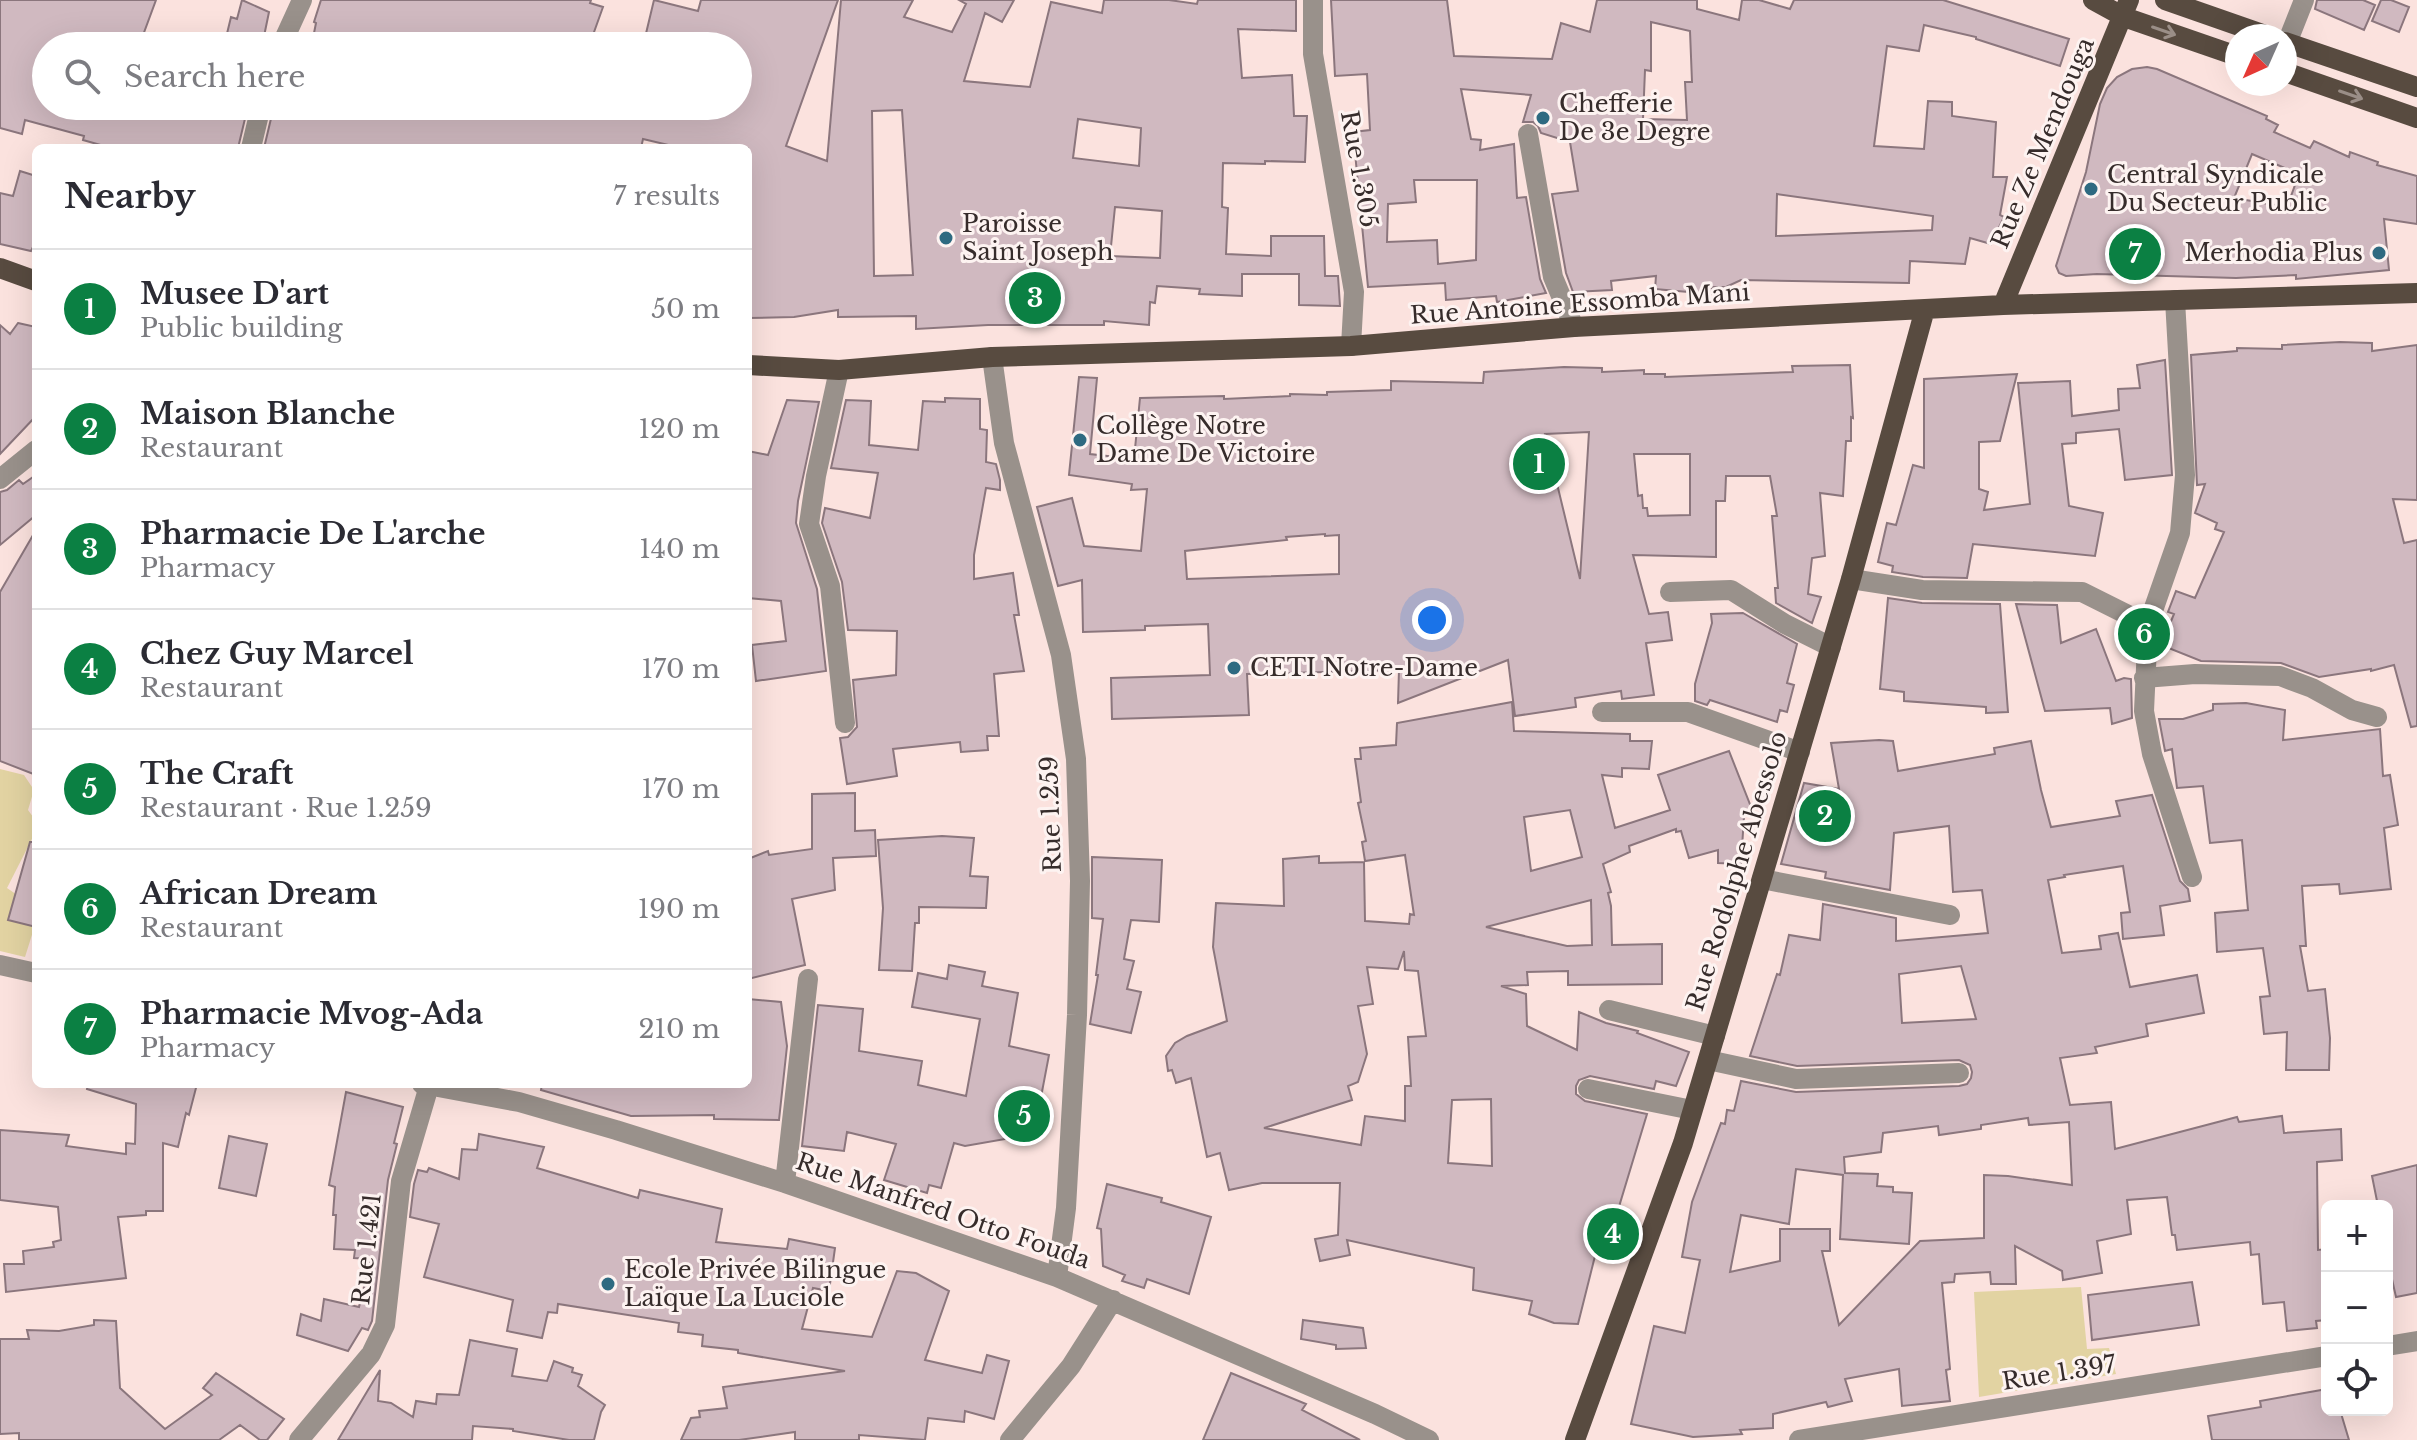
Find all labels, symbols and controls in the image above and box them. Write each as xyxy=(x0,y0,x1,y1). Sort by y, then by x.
one-way arrow xyxy=(2151,24,2176,39)
north arrow xyxy=(2225,24,2297,96)
search box xyxy=(32,32,752,120)
street label: Rue Ze Mendouga xyxy=(1985,32,2100,253)
icon: search xyxy=(60,54,104,98)
text: Search here xyxy=(124,58,305,95)
one-way arrow xyxy=(2338,88,2363,103)
place label: Chefferie De 3e Degre xyxy=(1559,89,1711,146)
street label: Rue 1.305 xyxy=(1335,108,1384,230)
marker: Chefferie De 3e Degre xyxy=(1534,109,1552,127)
place label: Central Syndicale Du Secteur Public xyxy=(2107,160,2327,217)
text: Nearby xyxy=(64,175,196,217)
text: 7 results xyxy=(613,180,720,212)
marker: Central Syndicale Du Secteur Public xyxy=(2082,180,2100,198)
place label: Paroisse Saint Joseph xyxy=(962,209,1113,266)
pin: 7 xyxy=(2109,224,2161,284)
marker: Paroisse Saint Joseph xyxy=(937,229,955,247)
place label: Merhodia Plus xyxy=(2184,238,2363,267)
marker: Merhodia Plus xyxy=(2370,244,2388,262)
pin: 3 xyxy=(1009,268,1061,328)
text: Musee D'art xyxy=(140,275,329,312)
street label: Rue Antoine Essomba Mani xyxy=(1409,277,1751,330)
text: 1 xyxy=(84,293,96,325)
text: 50 m xyxy=(651,293,720,325)
text: Public building xyxy=(140,312,343,344)
text: Maison Blanche xyxy=(140,395,395,432)
place label: Collège Notre Dame De Victoire xyxy=(1096,411,1315,468)
text: 2 xyxy=(82,413,98,445)
text: 120 m xyxy=(638,413,720,445)
marker: Collège Notre Dame De Victoire xyxy=(1071,431,1089,449)
text: Restaurant xyxy=(140,432,283,464)
pin: 1 xyxy=(1513,434,1565,494)
text: Pharmacie De L'arche xyxy=(140,515,486,552)
text: 3 xyxy=(82,533,98,565)
text: 140 m xyxy=(639,533,720,565)
text: Pharmacy xyxy=(140,552,275,584)
your location xyxy=(1412,600,1452,640)
pin: 6 xyxy=(2118,604,2170,664)
text: Chez Guy Marcel xyxy=(140,635,414,672)
text: 4 xyxy=(81,653,99,685)
text: 170 m xyxy=(641,653,720,685)
place label: CETI Notre-Dame xyxy=(1250,653,1478,682)
marker: CETI Notre-Dame xyxy=(1225,659,1243,677)
text: Restaurant xyxy=(140,672,283,704)
street label: Rue Rodolphe Abessolo xyxy=(1680,727,1793,1014)
text: The Craft xyxy=(140,755,293,792)
street label: Rue 1.259 xyxy=(1034,755,1067,873)
text: 5 xyxy=(82,773,98,805)
text: 170 m xyxy=(641,773,720,805)
pin: 2 xyxy=(1799,786,1851,846)
text: Restaurant · Rue 1.259 xyxy=(140,792,432,824)
text: African Dream xyxy=(140,875,378,912)
text: 6 xyxy=(81,893,99,925)
text: 190 m xyxy=(638,893,720,925)
text: Restaurant xyxy=(140,912,283,944)
text: Pharmacie Mvog-Ada xyxy=(140,995,483,1032)
text: 7 xyxy=(83,1013,97,1045)
text: 210 m xyxy=(638,1013,720,1045)
text: Pharmacy xyxy=(140,1032,275,1064)
pin: 5 xyxy=(998,1086,1050,1146)
street label: Rue Manfred Otto Fouda xyxy=(792,1146,1095,1275)
street label: Rue 1.421 xyxy=(346,1192,387,1306)
map controls xyxy=(2321,1200,2393,1416)
button: + xyxy=(2321,1200,2393,1272)
pin: 4 xyxy=(1587,1204,1639,1264)
place label: Ecole Privée Bilingue Laïque La Luciole xyxy=(624,1255,886,1312)
button: − xyxy=(2321,1272,2393,1344)
marker: Ecole Privée Bilingue Laïque La Luciole xyxy=(599,1275,617,1293)
button: locate xyxy=(2321,1344,2393,1416)
street label: Rue 1.397 xyxy=(2000,1349,2119,1396)

